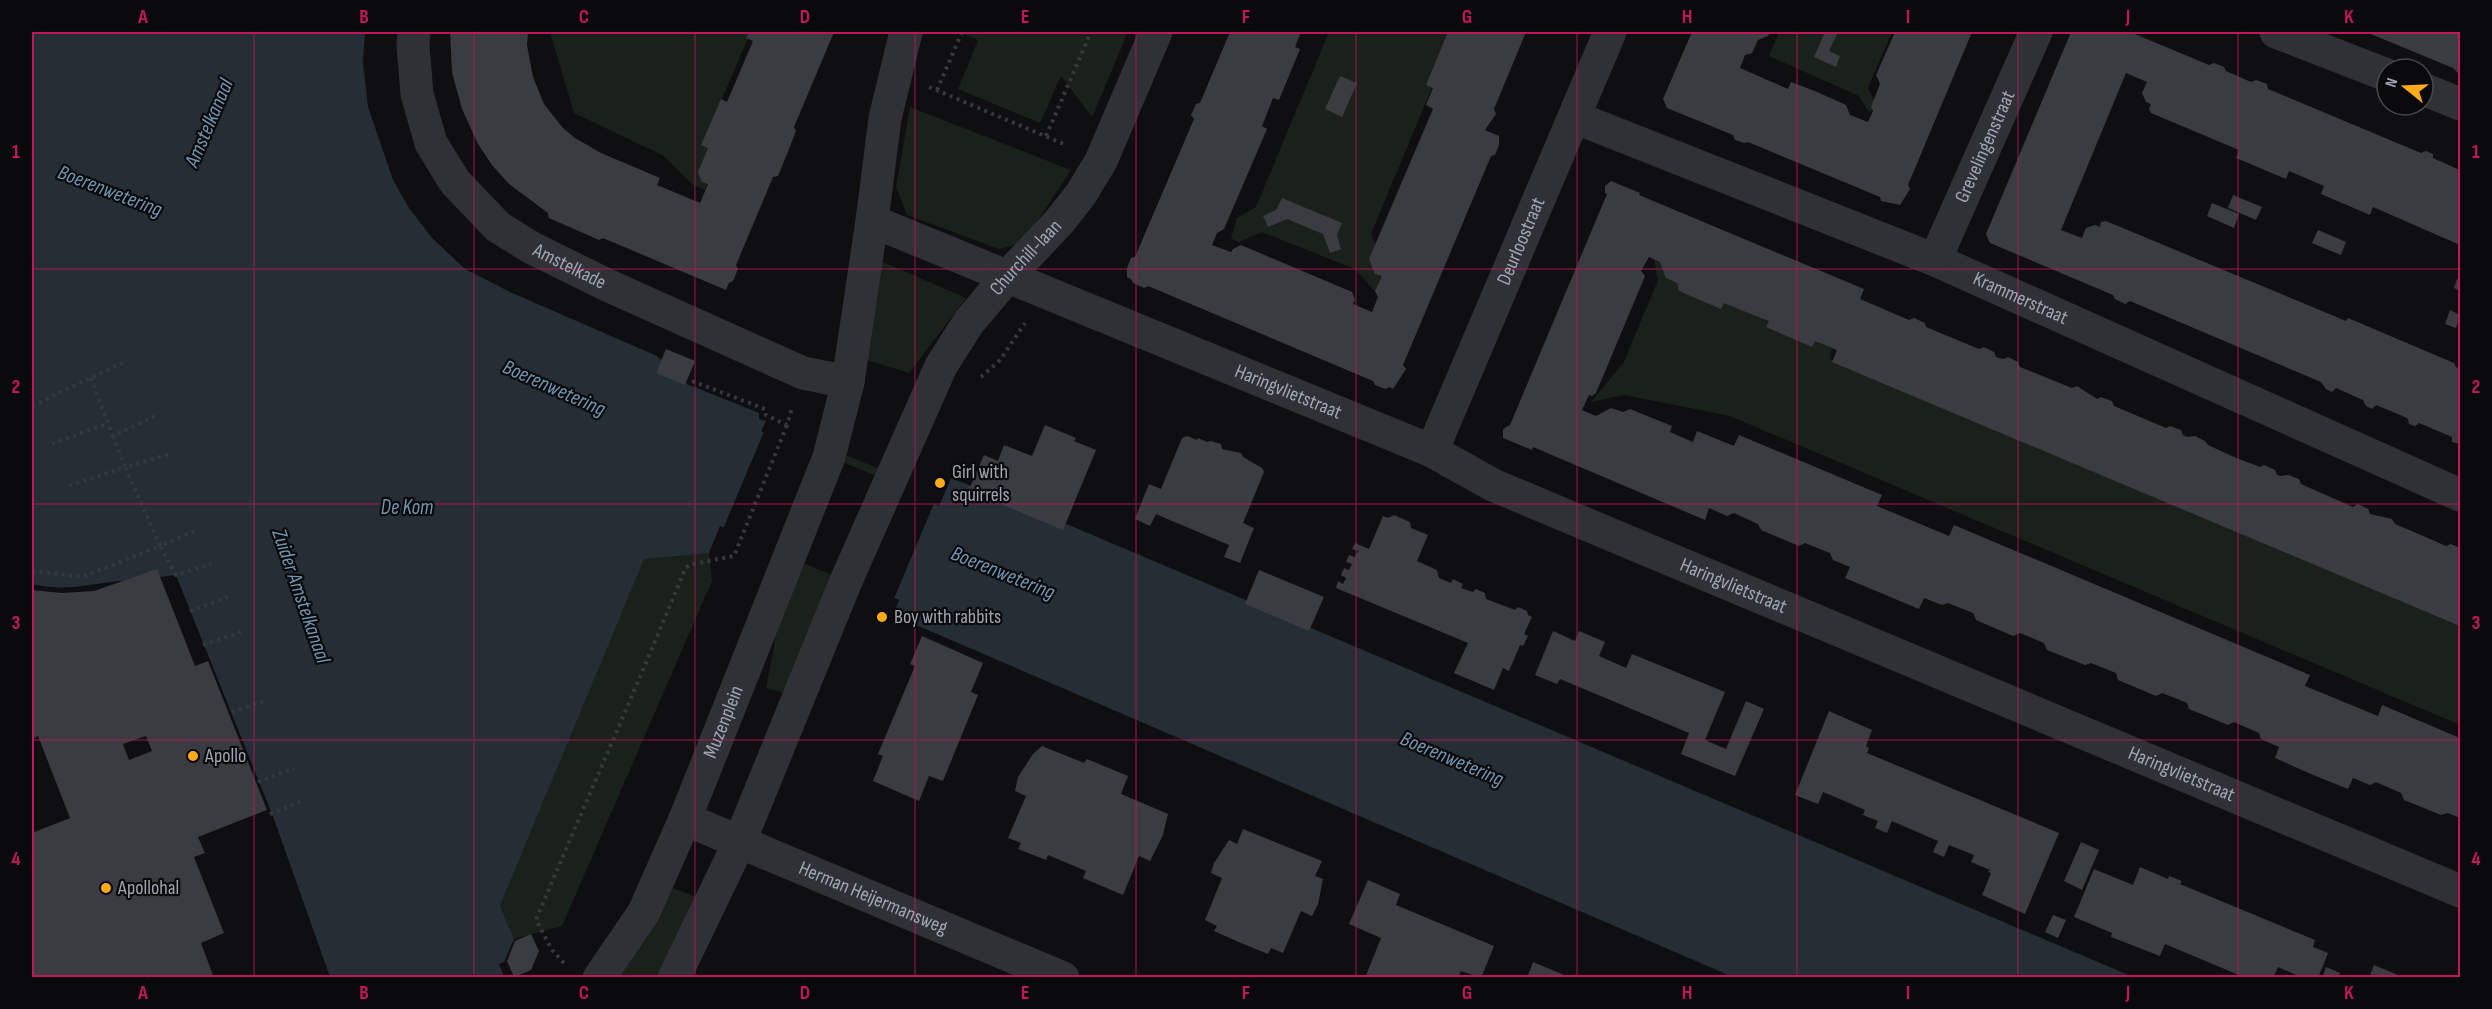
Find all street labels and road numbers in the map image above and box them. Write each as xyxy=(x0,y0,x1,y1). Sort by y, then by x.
street label: Grevelingenstraat xyxy=(1950,87,2021,206)
street label: Deurloostraat xyxy=(1492,194,1550,288)
street label: Churchill-laan xyxy=(985,215,1067,300)
street label: Amstelkade xyxy=(528,238,610,295)
street label: Krammerstraat xyxy=(1969,267,2072,330)
street label: Haringvlietstraat xyxy=(1231,359,1345,425)
street label: Haringvlietstraat xyxy=(1677,553,1790,619)
street label: Muzenplein xyxy=(698,682,749,762)
street label: Haringvlietstraat xyxy=(2125,741,2238,807)
street label: Herman Heijermansweg xyxy=(795,856,951,940)

